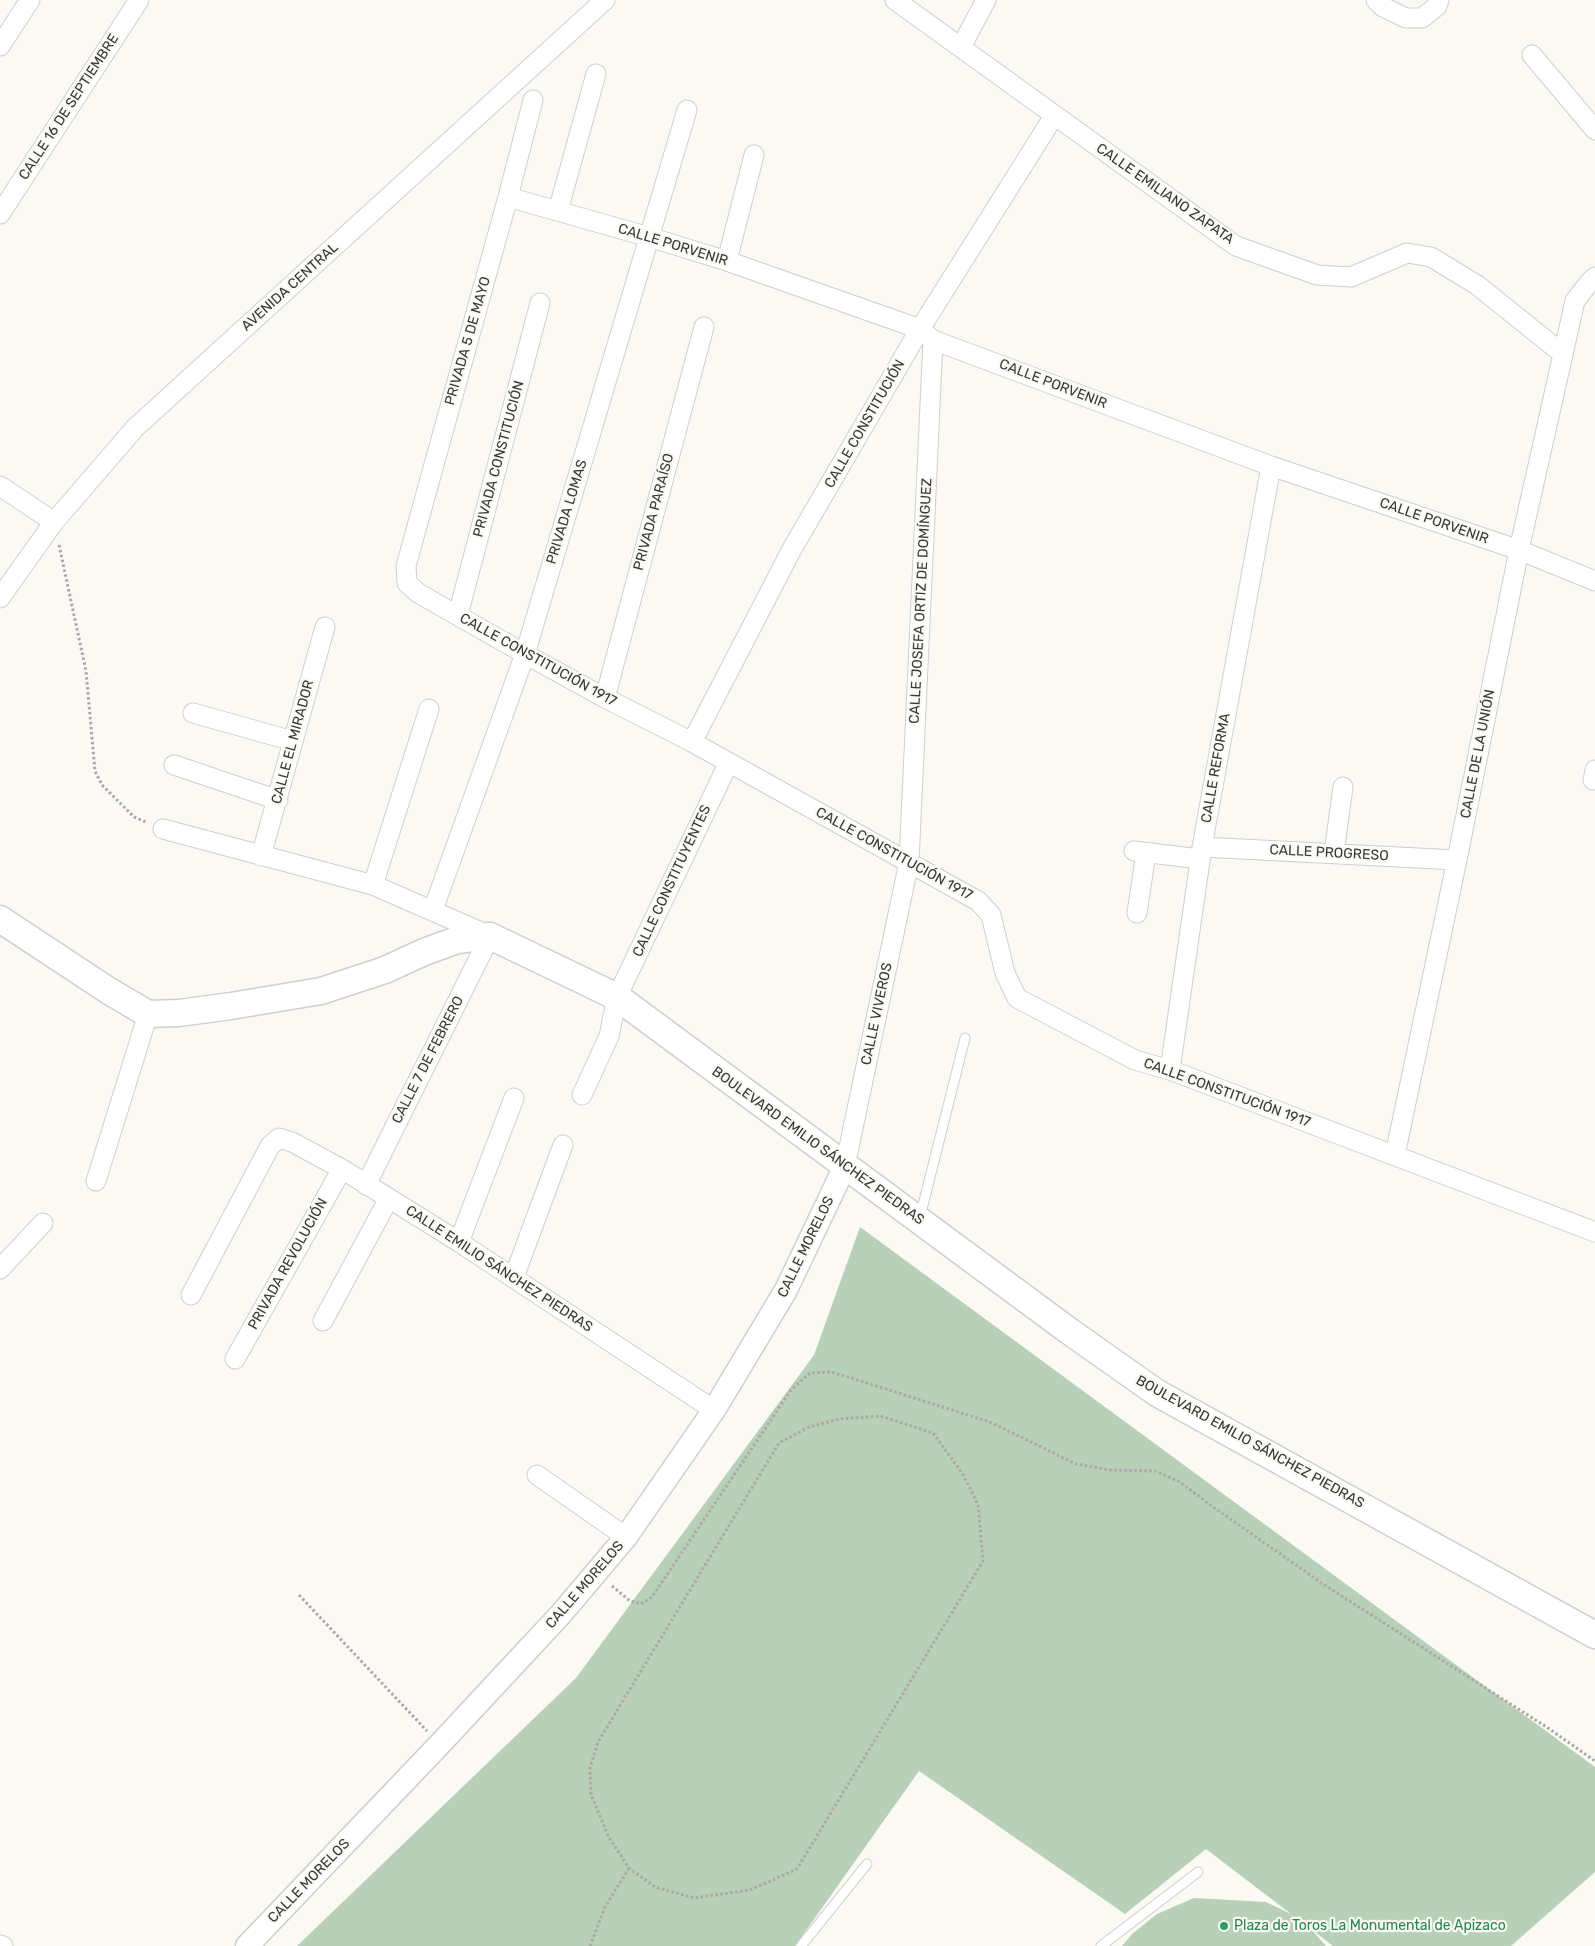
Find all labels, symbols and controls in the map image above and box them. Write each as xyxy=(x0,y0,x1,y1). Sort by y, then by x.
street label: CALLE 16 DE SEPTIEMBRE xyxy=(16,31,122,183)
street label: CALLE EMILIANO ZAPATA xyxy=(1093,140,1237,248)
street label: CALLE PORVENIR xyxy=(616,220,730,270)
street label: AVENIDA CENTRAL xyxy=(238,239,342,335)
street label: PRIVADA 5 DE MAYO xyxy=(442,275,494,407)
street label: CALLE PORVENIR xyxy=(997,356,1109,412)
street label: CALLE CONSTITUCIÓN xyxy=(821,357,909,491)
street label: PRIVADA CONSTITUCIÓN xyxy=(470,379,528,539)
street label: PRIVADA PARAÍSO xyxy=(630,452,678,572)
street label: PRIVADA LOMAS xyxy=(543,458,591,566)
street label: CALLE JOSEFA ORTIZ DE DOMÍNGUEZ xyxy=(906,478,936,724)
street label: CALLE PORVENIR xyxy=(1377,495,1491,547)
street label: CALLE CONSTITUCIÓN 1917 xyxy=(457,610,619,710)
street label: CALLE EL MIRADOR xyxy=(268,678,318,806)
street label: CALLE DE LA UNIÓN xyxy=(1457,688,1499,820)
street label: CALLE REFORMA xyxy=(1198,712,1234,824)
street label: CALLE CONSTITUYENTES xyxy=(629,802,715,960)
street label: CALLE CONSTITUCIÓN 1917 xyxy=(813,804,975,904)
street label: CALLE PROGRESO xyxy=(1269,841,1389,865)
street label: CALLE VIVEROS xyxy=(858,961,896,1067)
street label: CALLE 7 DE FEBRERO xyxy=(389,993,467,1127)
street label: CALLE CONSTITUCIÓN 1917 xyxy=(1141,1055,1313,1131)
street label: BOULEVARD EMILIO SÁNCHEZ PIEDRAS xyxy=(709,1063,927,1229)
street label: CALLE MORELOS xyxy=(774,1194,838,1300)
street label: PRIVADA REVOLUCIÓN xyxy=(245,1195,331,1333)
street label: CALLE EMILIO SÁNCHEZ PIEDRAS xyxy=(402,1202,596,1336)
street label: BOULEVARD EMILIO SÁNCHEZ PIEDRAS xyxy=(1133,1372,1367,1512)
street label: CALLE MORELOS xyxy=(542,1538,628,1632)
street label: CALLE MORELOS xyxy=(265,1835,353,1927)
place label: Plaza de Toros La Monumental de Apizaco xyxy=(1234,1918,1506,1934)
marker: Plaza de Toros La Monumental de Apizaco xyxy=(1218,1920,1230,1932)

